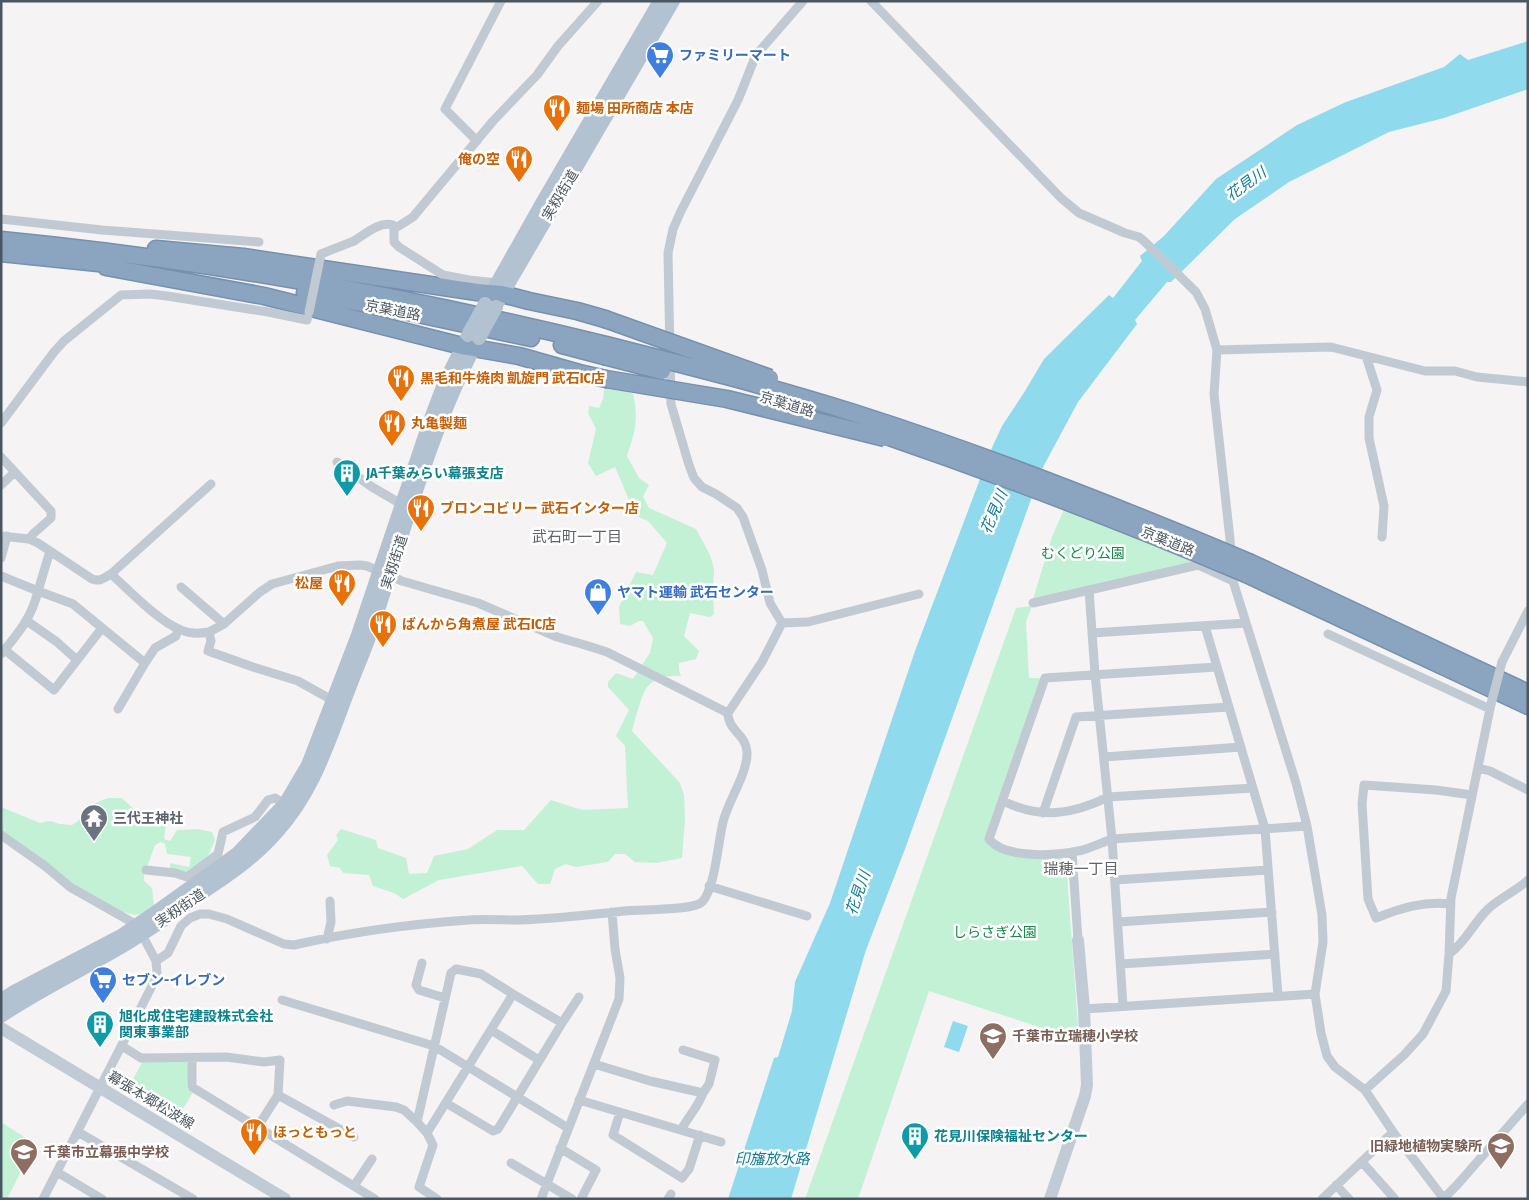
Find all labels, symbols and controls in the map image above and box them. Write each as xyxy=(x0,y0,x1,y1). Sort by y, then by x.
supermarket icon: ファミリーマート xyxy=(645,40,675,79)
place label: ファミリーマート xyxy=(679,47,791,64)
restaurant icon: 麺場 田所商店 本店 xyxy=(542,93,572,132)
place label: 麺場 田所商店 本店 xyxy=(576,100,694,117)
restaurant icon: 俺の空 xyxy=(504,144,534,183)
place label: 俺の空 xyxy=(458,151,500,168)
water label: 花見川 xyxy=(1223,162,1271,205)
street label: 実籾街道 xyxy=(539,167,582,224)
street label: 京葉道路 xyxy=(364,297,422,324)
restaurant icon: 黒毛和牛焼肉 凱旋門 武石IC店 xyxy=(386,363,416,402)
place label: 黒毛和牛焼肉 凱旋門 武石IC店 xyxy=(420,370,605,387)
street label: 京葉道路 xyxy=(758,388,816,421)
restaurant icon: 丸亀製麺 xyxy=(377,408,407,447)
place label: 丸亀製麺 xyxy=(411,415,467,432)
building icon: JA千葉みらい幕張支店 xyxy=(332,458,362,497)
place label: JA千葉みらい幕張支店 xyxy=(365,465,504,482)
water label: 花見川 xyxy=(977,486,1012,536)
restaurant icon: ブロンコビリー 武石インター店 xyxy=(406,493,436,532)
place label: ブロンコビリー 武石インター店 xyxy=(440,500,639,517)
street label: 京葉道路 xyxy=(1139,523,1197,560)
district label: 武石町一丁目 xyxy=(532,528,622,546)
street label: 実籾街道 xyxy=(378,533,411,591)
park label: むくどり公園 xyxy=(1041,545,1125,562)
restaurant icon: 松屋 xyxy=(327,568,357,607)
place label: 松屋 xyxy=(295,575,323,592)
shop icon: ヤマト運輸 武石センター xyxy=(583,577,613,616)
place label: ヤマト運輸 武石センター xyxy=(617,584,774,601)
restaurant icon: ばんから角煮屋 武石IC店 xyxy=(368,609,398,648)
place label: ばんから角煮屋 武石IC店 xyxy=(402,616,556,633)
temple icon: 三代王神社 xyxy=(79,803,109,842)
place label: 三代王神社 xyxy=(113,810,183,827)
district label: 瑞穂一丁目 xyxy=(1043,860,1119,878)
water label: 花見川 xyxy=(842,867,874,917)
street label: 実籾街道 xyxy=(152,886,208,931)
park label: しらさぎ公園 xyxy=(953,924,1037,941)
supermarket icon: セブン-イレブン xyxy=(88,965,118,1004)
place label: セブン-イレブン xyxy=(122,972,225,989)
place label: 旭化成住宅建設株式会社 関東事業部 xyxy=(119,1008,273,1041)
building icon: 旭化成住宅建設株式会社 関東事業部 xyxy=(85,1009,115,1048)
school or university icon: 千葉市立瑞穂小学校 xyxy=(978,1021,1008,1060)
place label: 千葉市立瑞穂小学校 xyxy=(1012,1028,1138,1045)
street label: 幕張本郷松波線 xyxy=(104,1068,197,1133)
restaurant icon: ほっともっと xyxy=(239,1117,269,1156)
building icon: 花見川保険福祉センター xyxy=(900,1121,930,1160)
place label: ほっともっと xyxy=(273,1124,357,1141)
place label: 花見川保険福祉センター xyxy=(934,1128,1088,1145)
school or university icon: 旧緑地植物実験所 xyxy=(1486,1131,1516,1170)
school or university icon: 千葉市立幕張中学校 xyxy=(9,1137,39,1176)
place label: 旧緑地植物実験所 xyxy=(1370,1138,1482,1155)
place label: 千葉市立幕張中学校 xyxy=(43,1144,169,1161)
water label: 印旛放水路 xyxy=(734,1150,811,1168)

